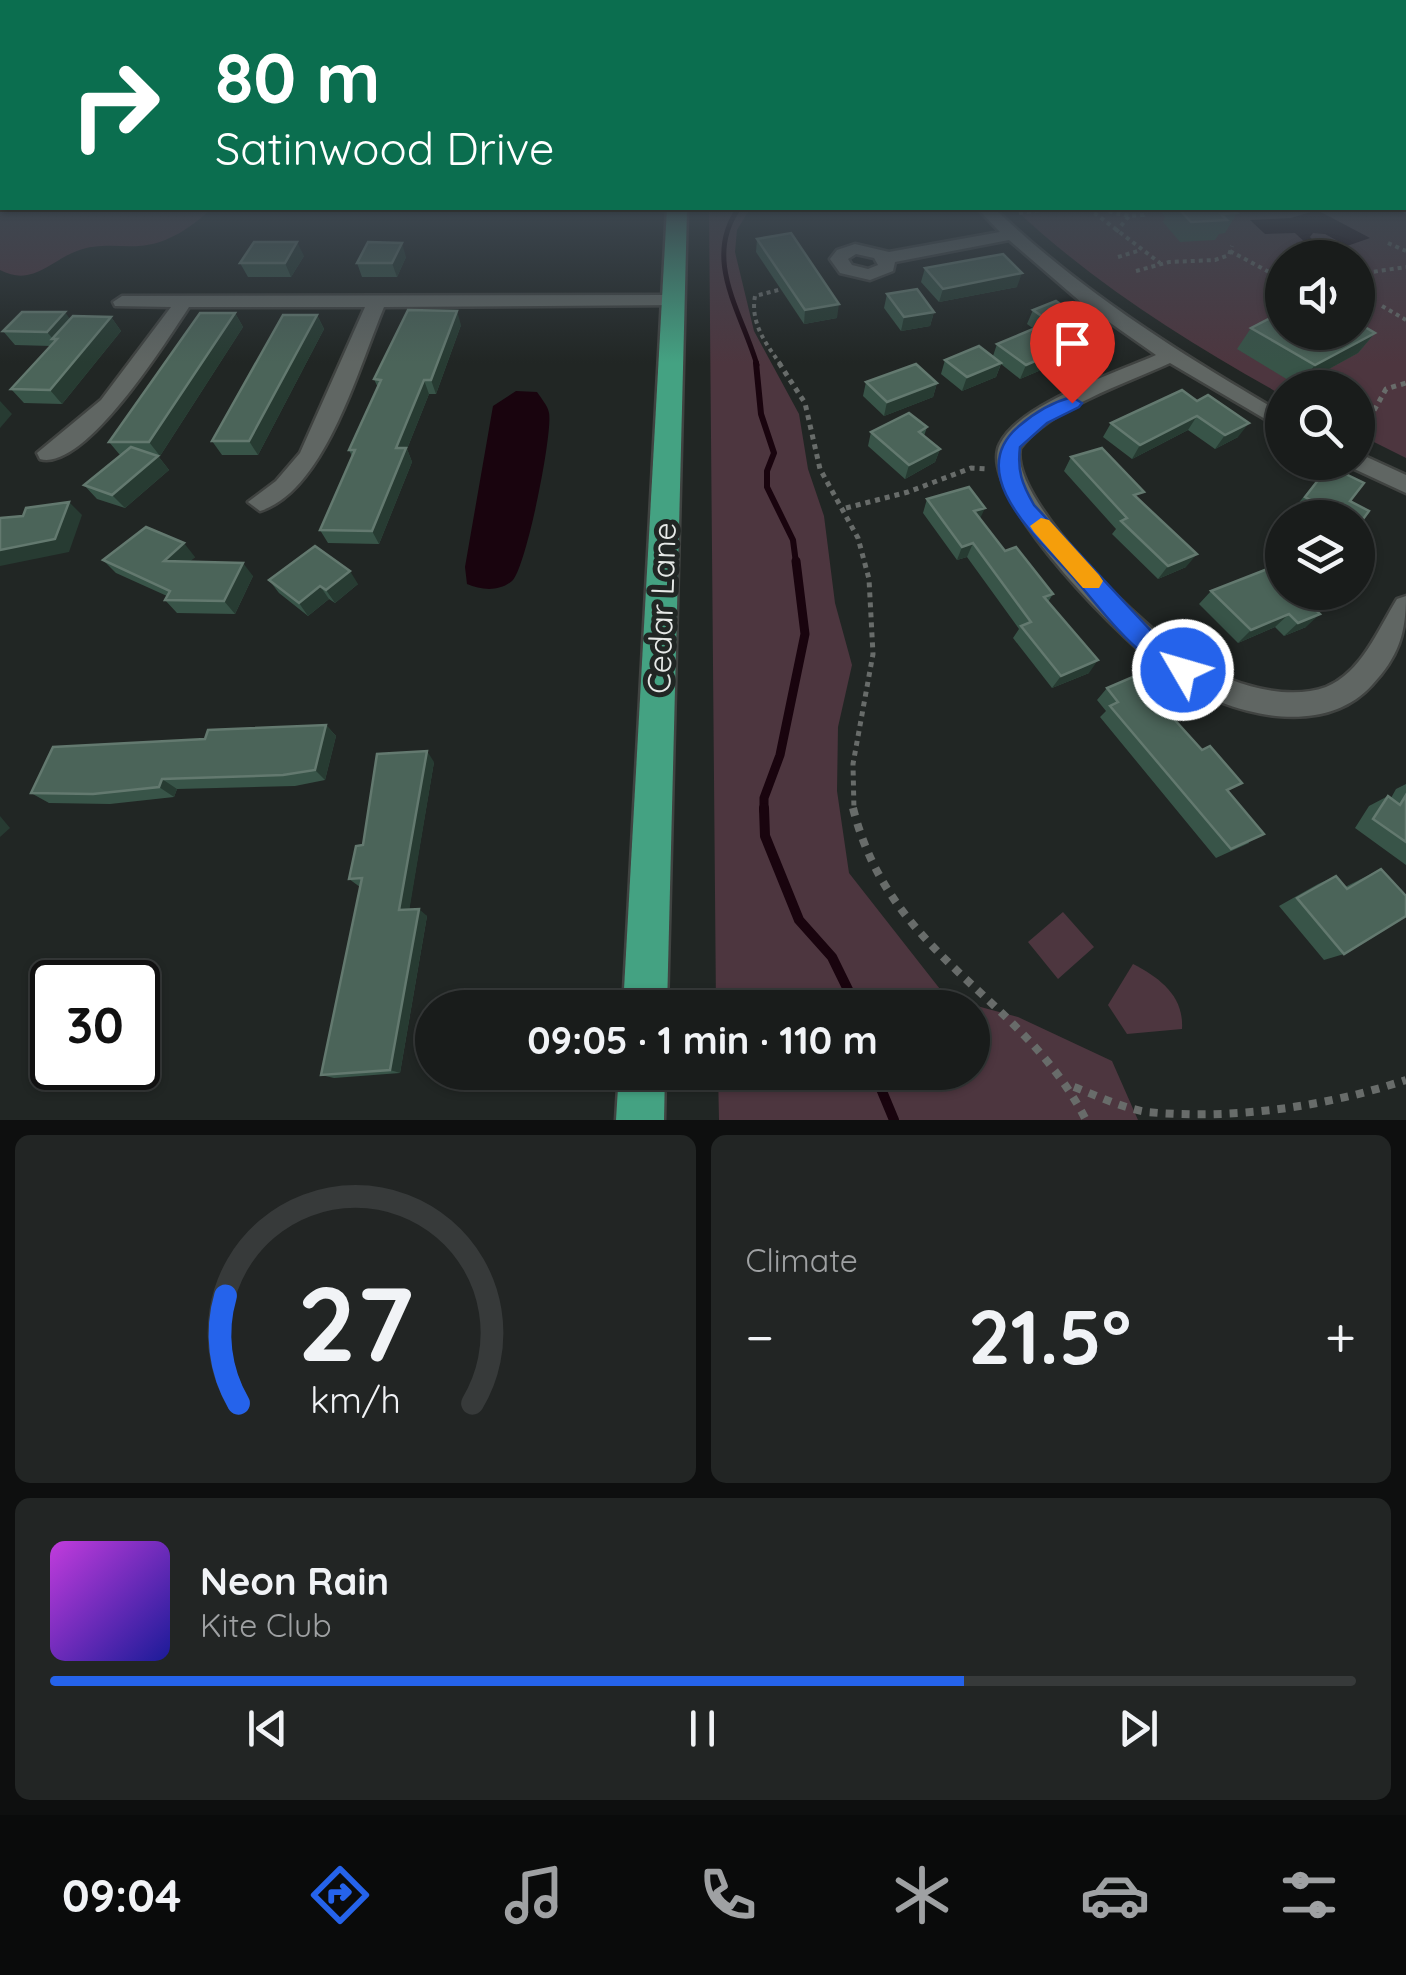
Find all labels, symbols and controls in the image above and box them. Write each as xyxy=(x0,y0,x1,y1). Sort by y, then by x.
text: 80 m xyxy=(215,33,380,121)
icon: right xyxy=(50,40,180,170)
text: Satinwood Drive xyxy=(215,120,555,176)
map controls xyxy=(1265,240,1375,610)
button: sound xyxy=(1265,240,1375,350)
pin xyxy=(1030,301,1115,404)
icon: arrive xyxy=(1045,316,1100,371)
button: search xyxy=(1265,370,1375,480)
button: layers xyxy=(1265,500,1375,610)
street label: Cedar Lane xyxy=(638,521,684,695)
position arrow xyxy=(1131,618,1235,722)
speed limit sign: 30 xyxy=(30,960,160,1090)
text: 09:05 · 1 min · 110 m xyxy=(527,1016,878,1064)
text: Climate xyxy=(746,1240,858,1280)
text: 27 xyxy=(297,1257,413,1387)
text: 21.5° xyxy=(968,1289,1131,1383)
text: − xyxy=(746,1302,774,1371)
text: + xyxy=(1325,1302,1356,1371)
text: km/h xyxy=(310,1377,401,1422)
text: Neon Rain xyxy=(200,1557,389,1605)
text: Kite Club xyxy=(200,1605,332,1645)
icon: previous xyxy=(240,1701,295,1756)
icon: pause xyxy=(675,1701,730,1756)
icon: next xyxy=(1111,1701,1166,1756)
icon: directions xyxy=(305,1860,375,1930)
icon: music xyxy=(499,1860,569,1930)
icon: phone xyxy=(693,1860,763,1930)
icon: climate xyxy=(887,1860,957,1930)
icon: car xyxy=(1080,1860,1150,1930)
icon: filters xyxy=(1274,1860,1344,1930)
text: 09:04 xyxy=(62,1867,181,1923)

